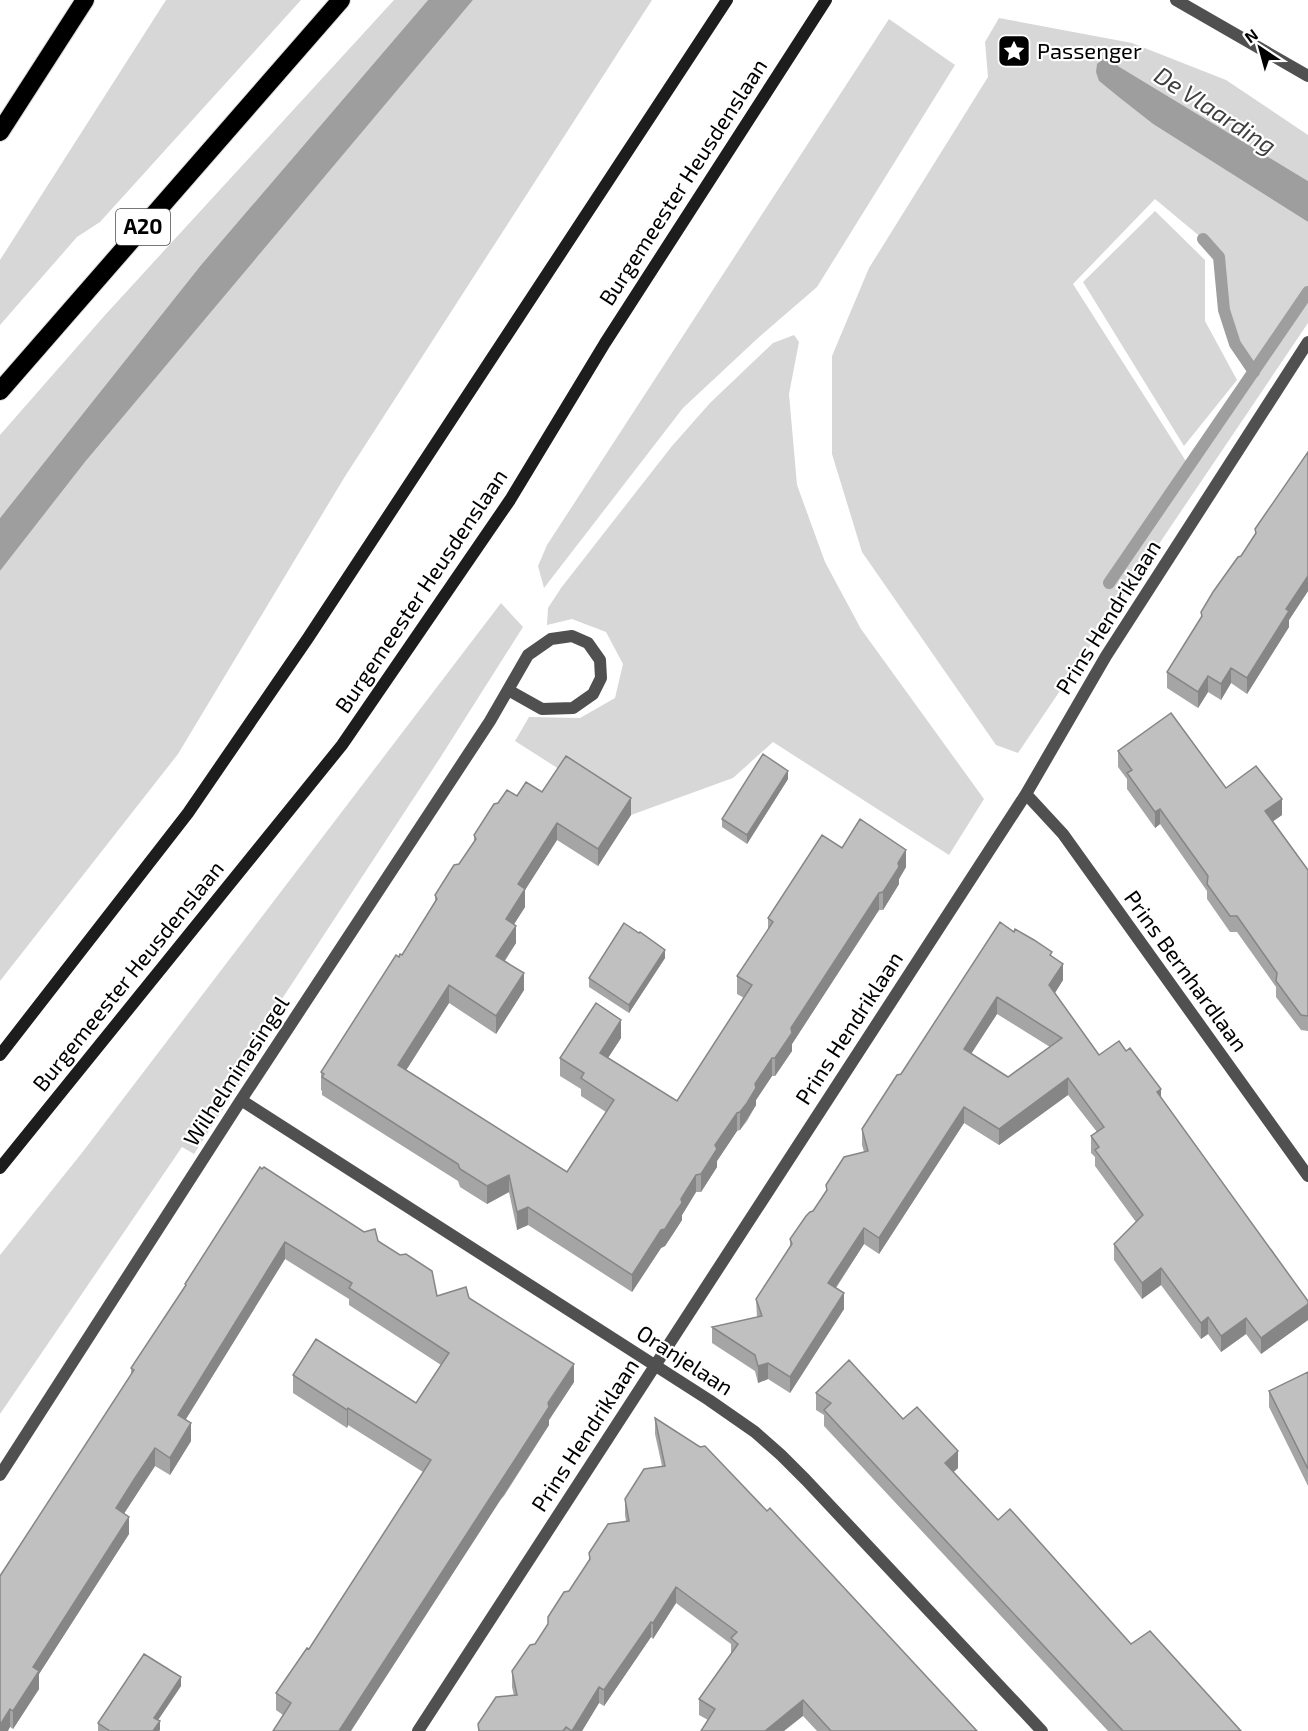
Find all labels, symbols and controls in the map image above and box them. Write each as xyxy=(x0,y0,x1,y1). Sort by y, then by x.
north arrow xyxy=(1230,18,1290,78)
text: N xyxy=(1241,24,1261,47)
place icon: Passenger xyxy=(996,33,1032,69)
place label: Passenger xyxy=(1037,37,1142,63)
street label: Burgemeester Heusdenslaan xyxy=(593,53,772,310)
water label: De Vlaarding xyxy=(1150,60,1282,160)
road number: A20 xyxy=(116,209,170,245)
street label: Burgemeester Heusdenslaan xyxy=(329,464,512,717)
street label: Prins Hendriklaan xyxy=(1049,535,1165,698)
street label: Burgemeester Heusdenslaan xyxy=(26,855,228,1096)
street label: Prins Bernhardlaan xyxy=(1120,885,1254,1056)
street label: Prins Hendriklaan xyxy=(789,946,907,1109)
street label: Wilhelminasingel xyxy=(177,990,294,1150)
street label: Oranjelaan xyxy=(632,1319,738,1401)
street label: Prins Hendriklaan xyxy=(525,1353,643,1516)

